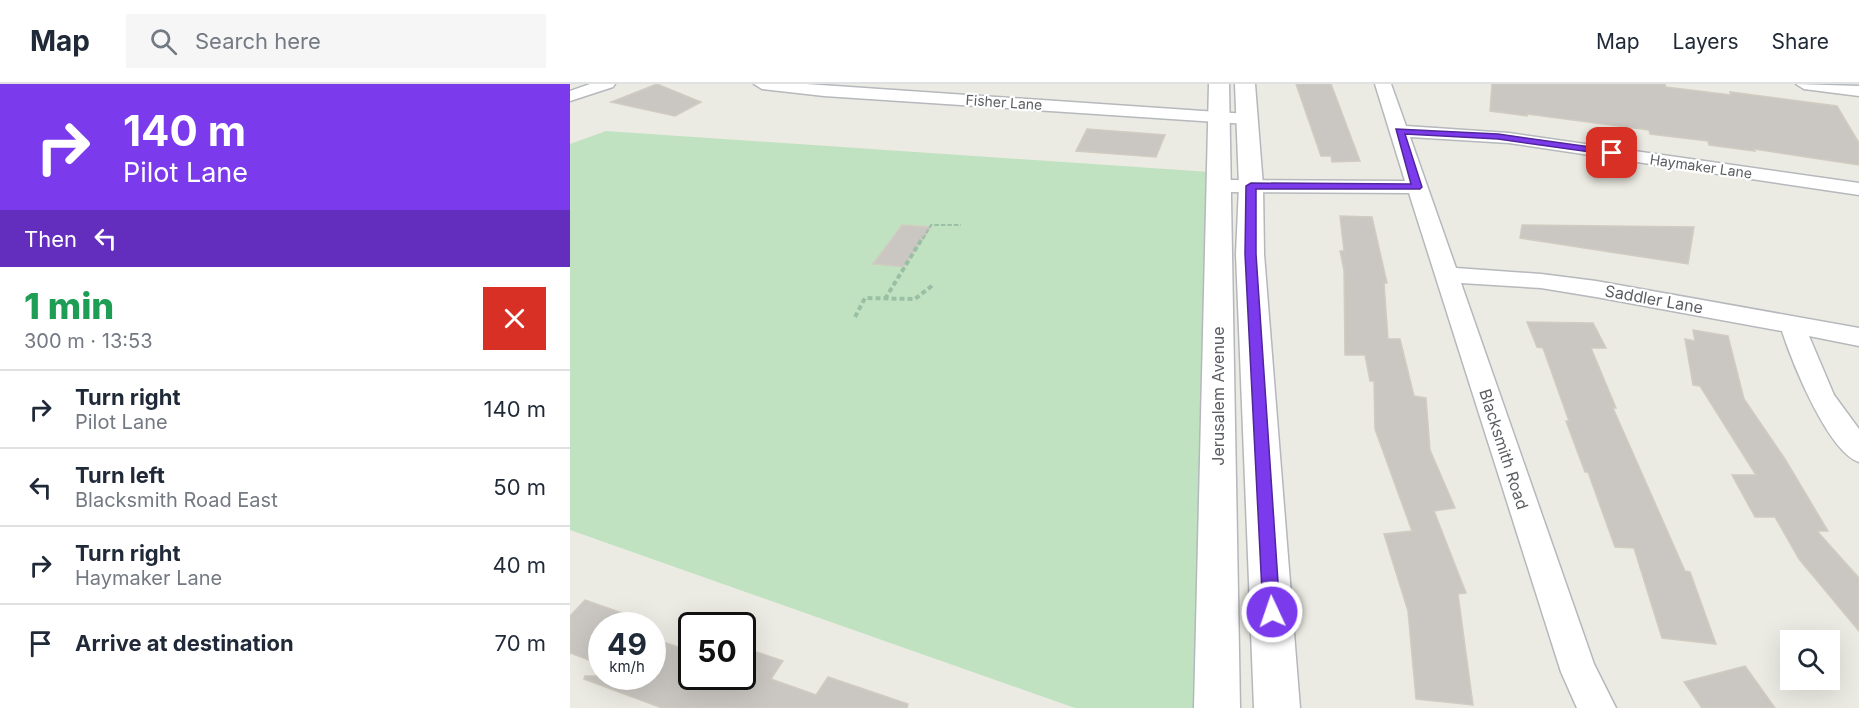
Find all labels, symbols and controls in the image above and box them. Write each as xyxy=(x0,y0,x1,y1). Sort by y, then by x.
search box xyxy=(126,14,546,68)
text: Map xyxy=(30,24,90,58)
icon: search xyxy=(147,25,180,58)
text: Search here xyxy=(195,28,321,54)
text: Map xyxy=(1596,29,1640,54)
text: Layers xyxy=(1673,29,1739,54)
text: Share xyxy=(1772,29,1829,54)
street label: Fisher Lane xyxy=(965,91,1043,113)
text: 140 m xyxy=(123,105,246,156)
icon: right xyxy=(24,108,102,186)
pin xyxy=(1586,127,1637,178)
icon: arrive xyxy=(1595,136,1628,169)
street label: Haymaker Lane xyxy=(1649,150,1753,182)
text: Pilot Lane xyxy=(123,156,248,189)
icon: left xyxy=(89,222,122,255)
text: Then xyxy=(24,226,77,252)
street label: Saddler Lane xyxy=(1603,281,1705,317)
text: 1 min xyxy=(24,284,114,328)
button: close xyxy=(483,287,546,350)
street label: Jerusalem Avenue xyxy=(1208,326,1228,466)
text: 300 m · 13:53 xyxy=(24,329,153,353)
text: Turn right xyxy=(75,384,181,410)
street label: Blacksmith Road xyxy=(1475,386,1533,512)
icon: right xyxy=(24,393,57,426)
text: 140 m xyxy=(484,396,546,422)
text: Pilot Lane xyxy=(75,410,168,434)
text: Turn left xyxy=(75,462,165,488)
icon: left xyxy=(24,471,57,504)
text: 50 m xyxy=(493,474,546,500)
text: Blacksmith Road East xyxy=(75,488,278,512)
text: Turn right xyxy=(75,540,181,566)
icon: right xyxy=(24,549,57,582)
text: 40 m xyxy=(492,552,546,578)
text: Haymaker Lane xyxy=(75,566,222,590)
position arrow xyxy=(1240,580,1304,644)
speed limit sign: 50 xyxy=(678,612,756,690)
text: 49 xyxy=(607,626,647,662)
icon: arrive xyxy=(24,627,57,660)
text: Arrive at destination xyxy=(75,630,294,656)
text: 70 m xyxy=(495,630,546,656)
map controls xyxy=(1780,630,1840,690)
button: search xyxy=(1780,630,1840,690)
text: km/h xyxy=(609,657,645,676)

